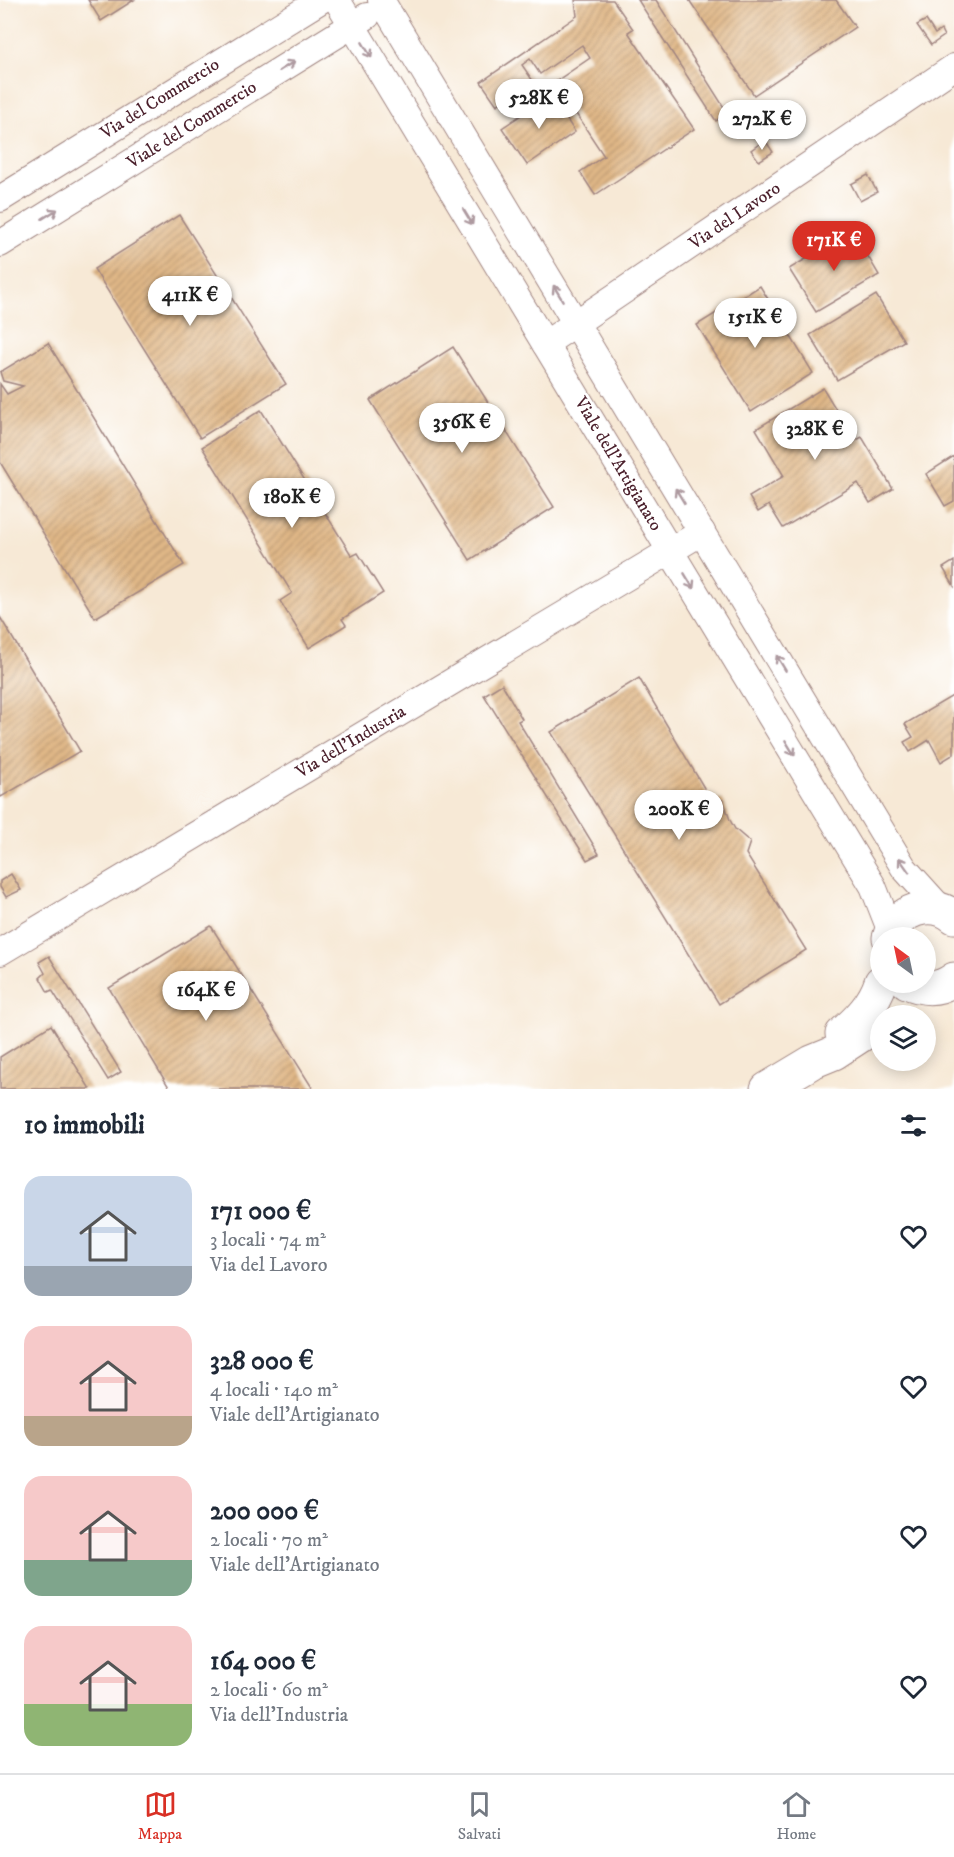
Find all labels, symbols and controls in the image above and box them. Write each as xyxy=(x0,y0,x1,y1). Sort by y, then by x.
one-way arrow xyxy=(361,41,373,58)
street label: Via del Commercio xyxy=(96,53,224,145)
one-way arrow xyxy=(278,60,295,72)
street label: Viale del Commercio xyxy=(122,76,261,174)
pin: 528K € xyxy=(490,79,588,130)
text: 528K € xyxy=(509,86,569,111)
pin: 272K € xyxy=(713,100,811,151)
text: 272K € xyxy=(732,107,792,132)
street label: Via del Lavoro xyxy=(684,177,785,255)
one-way arrow xyxy=(41,207,58,219)
one-way arrow xyxy=(462,208,474,225)
pin: 171K € xyxy=(785,221,883,272)
text: 171K € xyxy=(806,228,862,253)
pin: 411K € xyxy=(141,276,239,327)
text: 411K € xyxy=(162,283,218,308)
one-way arrow xyxy=(551,285,563,302)
pin: 151K € xyxy=(706,298,804,349)
text: 151K € xyxy=(728,305,782,330)
street label: Viale dell'Artigianato xyxy=(569,392,667,535)
pin: 356K € xyxy=(413,403,511,454)
text: 356K € xyxy=(433,410,491,435)
pin: 328K € xyxy=(766,410,864,461)
text: 328K € xyxy=(786,417,844,442)
pin: 180K € xyxy=(243,478,341,529)
text: 180K € xyxy=(263,485,321,510)
one-way arrow xyxy=(674,488,686,505)
one-way arrow xyxy=(683,572,695,589)
one-way arrow xyxy=(774,655,786,672)
street label: Via dell'Industria xyxy=(291,700,410,784)
one-way arrow xyxy=(784,739,796,756)
pin: 200K € xyxy=(630,790,728,841)
text: 200K € xyxy=(648,797,710,822)
one-way arrow xyxy=(898,858,910,874)
north arrow xyxy=(870,927,936,993)
map controls xyxy=(870,927,936,1071)
pin: 164K € xyxy=(157,971,255,1022)
text: 164K € xyxy=(176,978,236,1003)
button: layers xyxy=(870,1005,936,1071)
text: 10 immobili xyxy=(24,1109,145,1142)
icon: filters xyxy=(897,1109,930,1142)
text: 171 000 € xyxy=(210,1195,311,1228)
icon: home xyxy=(72,1200,144,1272)
icon: heart xyxy=(897,1220,930,1253)
text: 3 locali · 74 m² xyxy=(210,1228,326,1253)
text: Via del Lavoro xyxy=(210,1253,327,1278)
text: 328 000 € xyxy=(210,1345,314,1378)
icon: home xyxy=(72,1350,144,1422)
icon: heart xyxy=(897,1370,930,1403)
text: 4 locali · 140 m² xyxy=(210,1378,338,1403)
text: Viale dell'Artigianato xyxy=(210,1403,380,1428)
text: 200 000 € xyxy=(210,1495,319,1528)
icon: home xyxy=(72,1500,144,1572)
icon: heart xyxy=(897,1520,930,1553)
text: 2 locali · 70 m² xyxy=(210,1528,328,1553)
text: Viale dell'Artigianato xyxy=(210,1553,380,1578)
text: 164 000 € xyxy=(210,1645,316,1678)
icon: home xyxy=(72,1650,144,1722)
icon: heart xyxy=(897,1670,930,1703)
text: 2 locali · 60 m² xyxy=(210,1678,328,1703)
text: Via dell'Industria xyxy=(210,1703,348,1728)
tab: Mappa xyxy=(138,1788,182,1844)
tab: Salvati xyxy=(458,1788,501,1844)
tab: Home xyxy=(777,1788,816,1844)

